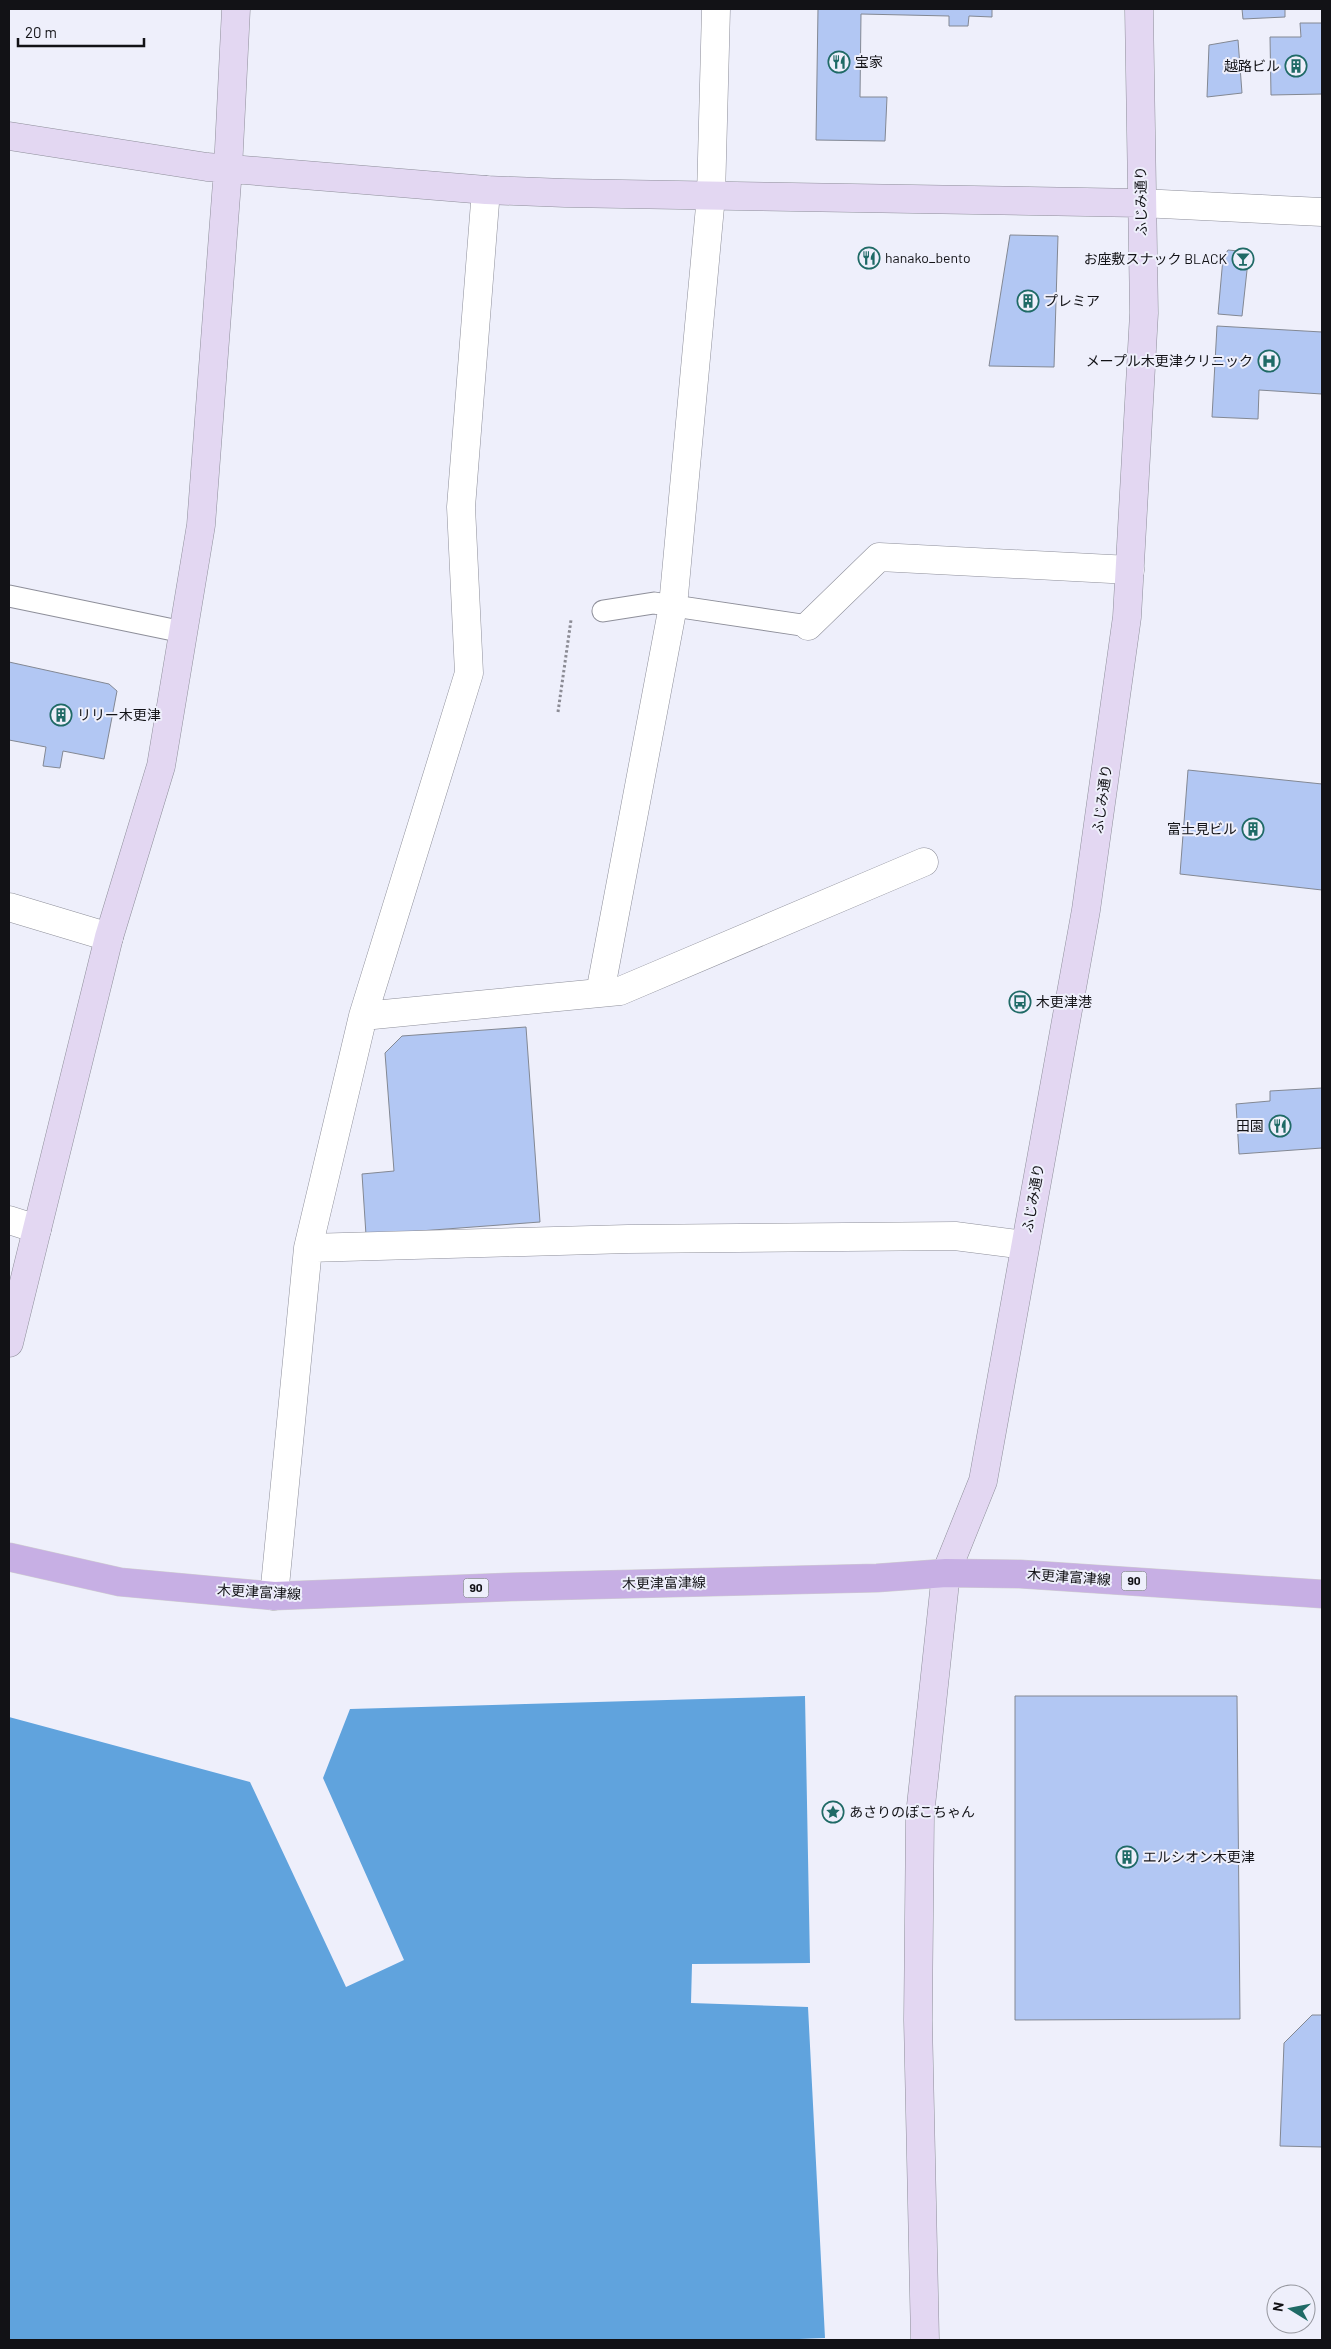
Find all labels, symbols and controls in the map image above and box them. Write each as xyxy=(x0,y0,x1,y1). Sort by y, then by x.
scale bar xyxy=(18,15,144,47)
text: 20 m xyxy=(25,23,57,41)
restaurant icon: 宝家 xyxy=(827,50,851,74)
place label: 宝家 xyxy=(855,53,883,70)
building icon: 越路ビル xyxy=(1284,54,1308,78)
place label: 越路ビル xyxy=(1224,57,1280,74)
street label: ふじみ通り xyxy=(1131,166,1150,236)
restaurant icon: hanako_bento xyxy=(857,246,881,270)
bar icon: お座敷スナック BLACK xyxy=(1231,247,1255,271)
place label: hanako_bento xyxy=(885,249,971,266)
place label: お座敷スナック BLACK xyxy=(1084,250,1227,267)
building icon: プレミア xyxy=(1016,289,1040,313)
place label: プレミア xyxy=(1044,292,1100,309)
hospital icon: メープル木更津クリニック xyxy=(1257,349,1281,373)
place label: メープル木更津クリニック xyxy=(1086,352,1253,369)
building icon: リリー木更津 xyxy=(49,703,73,727)
place label: リリー木更津 xyxy=(77,706,161,723)
street label: ふじみ通り xyxy=(1088,763,1115,835)
building icon: 富士見ビル xyxy=(1241,817,1265,841)
place label: 富士見ビル xyxy=(1167,820,1237,837)
bus stop icon: 木更津港 xyxy=(1008,990,1032,1014)
place label: 木更津港 xyxy=(1036,993,1092,1010)
restaurant icon: 田園 xyxy=(1268,1114,1292,1138)
place label: 田園 xyxy=(1236,1117,1264,1134)
street label: ふじみ通り xyxy=(1018,1162,1047,1234)
street label: 木更津富津線 xyxy=(1027,1565,1112,1588)
road number: 90 xyxy=(1122,1572,1146,1590)
street label: 木更津富津線 xyxy=(622,1573,706,1592)
road number: 90 xyxy=(464,1579,488,1598)
street label: 木更津富津線 xyxy=(217,1581,301,1602)
place icon: あさりのぽこちゃん xyxy=(821,1800,845,1824)
place label: あさりのぽこちゃん xyxy=(849,1803,975,1820)
building icon: エルシオン木更津 xyxy=(1115,1845,1139,1869)
place label: エルシオン木更津 xyxy=(1143,1848,1255,1865)
north arrow xyxy=(1266,2284,1316,2334)
text: N xyxy=(1269,2301,1287,2313)

